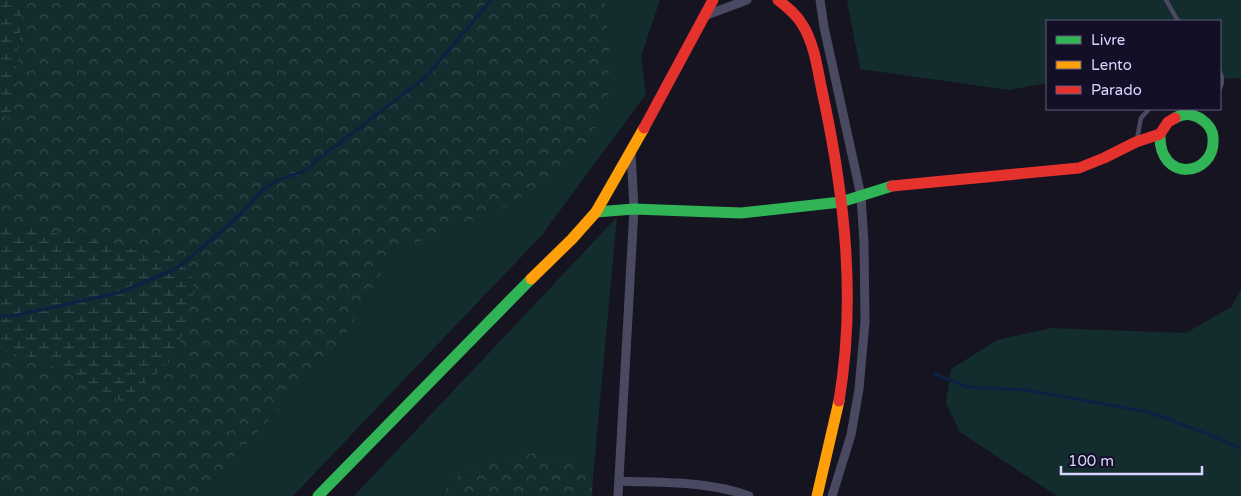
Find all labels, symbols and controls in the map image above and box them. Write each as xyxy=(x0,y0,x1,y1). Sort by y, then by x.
legend xyxy=(1046,20,1221,110)
text: Livre xyxy=(1091,31,1125,49)
text: Lento xyxy=(1091,56,1132,74)
text: Parado xyxy=(1091,81,1142,99)
scale bar xyxy=(1061,444,1202,476)
text: 100 m xyxy=(1068,452,1114,470)

